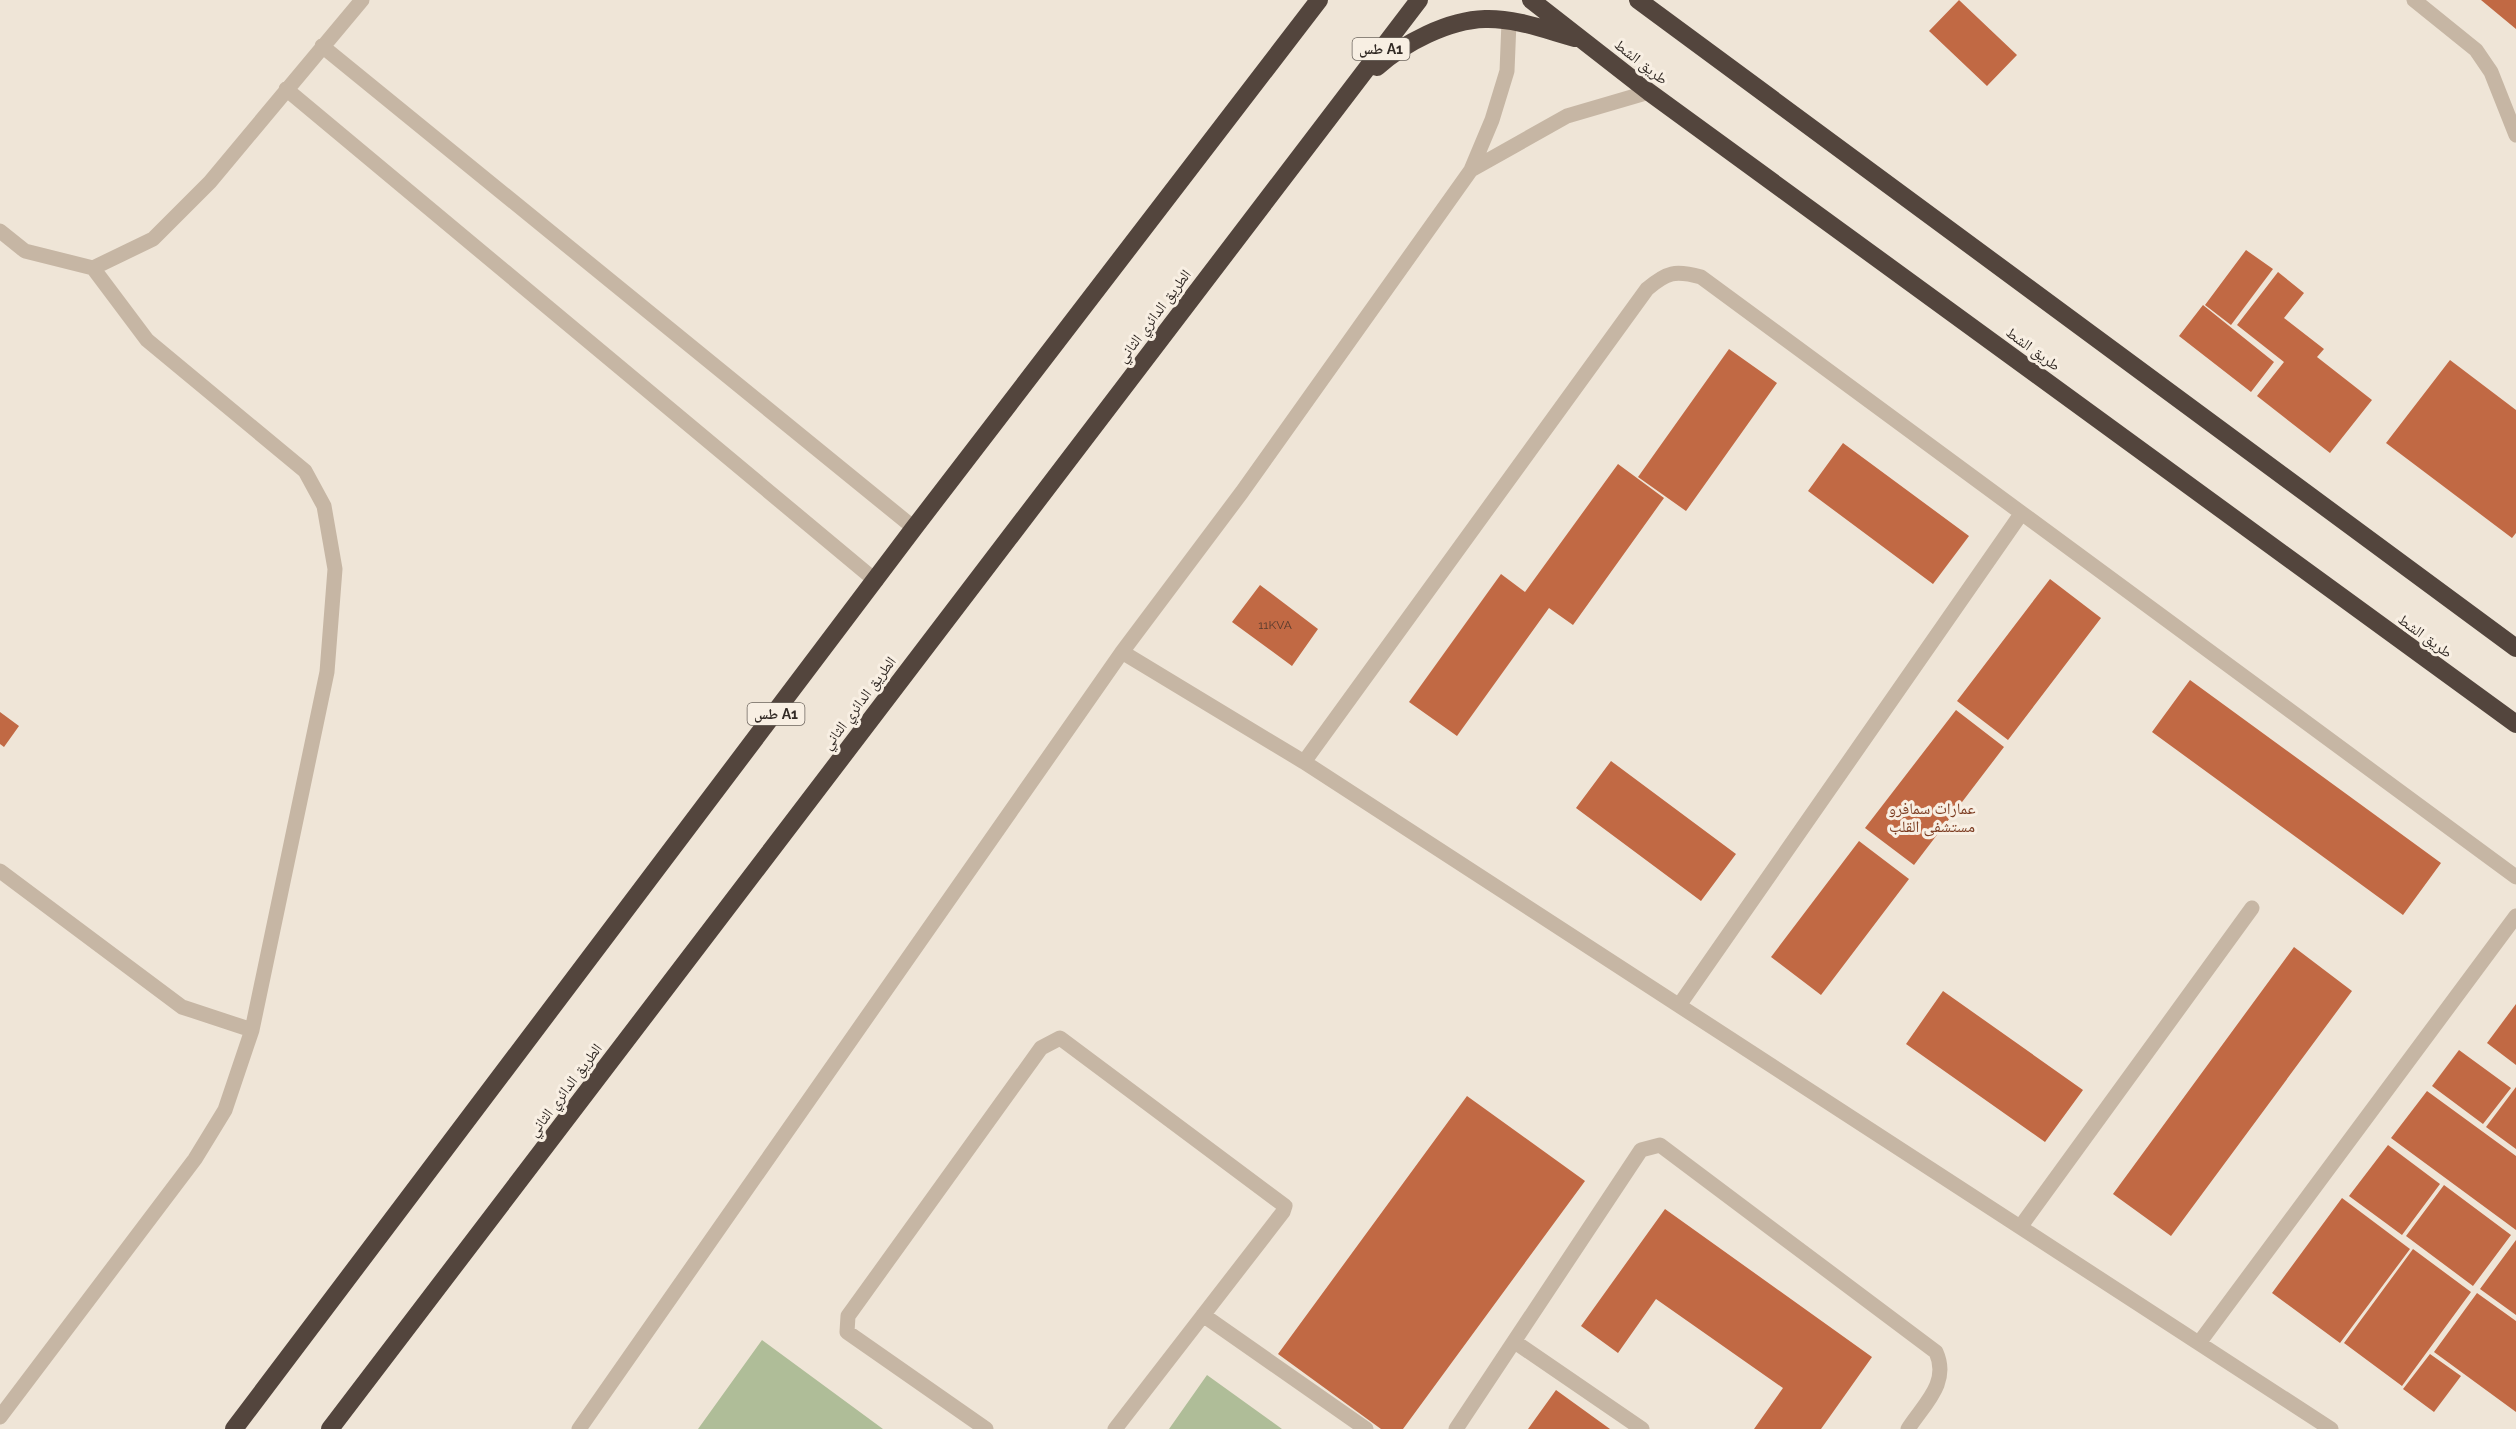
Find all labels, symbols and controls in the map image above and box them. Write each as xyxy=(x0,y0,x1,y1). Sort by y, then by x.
street label: طريق الشط xyxy=(1610,36,1671,89)
road number: طس A1 xyxy=(1352,38,1410,60)
street label: الطريق الدائري الثاني xyxy=(1113,266,1197,368)
street label: طريق الشط xyxy=(2002,323,2064,376)
street label: طريق الشط xyxy=(2394,610,2456,663)
house number: 11KVA xyxy=(1258,618,1292,632)
street label: الطريق الدائري الثاني xyxy=(818,653,902,755)
road number: طس A1 xyxy=(748,703,804,725)
district label: عمارات سمافرو مستشفى القلب xyxy=(1888,799,1976,837)
street label: الطريق الدائري الثاني xyxy=(524,1040,608,1142)

